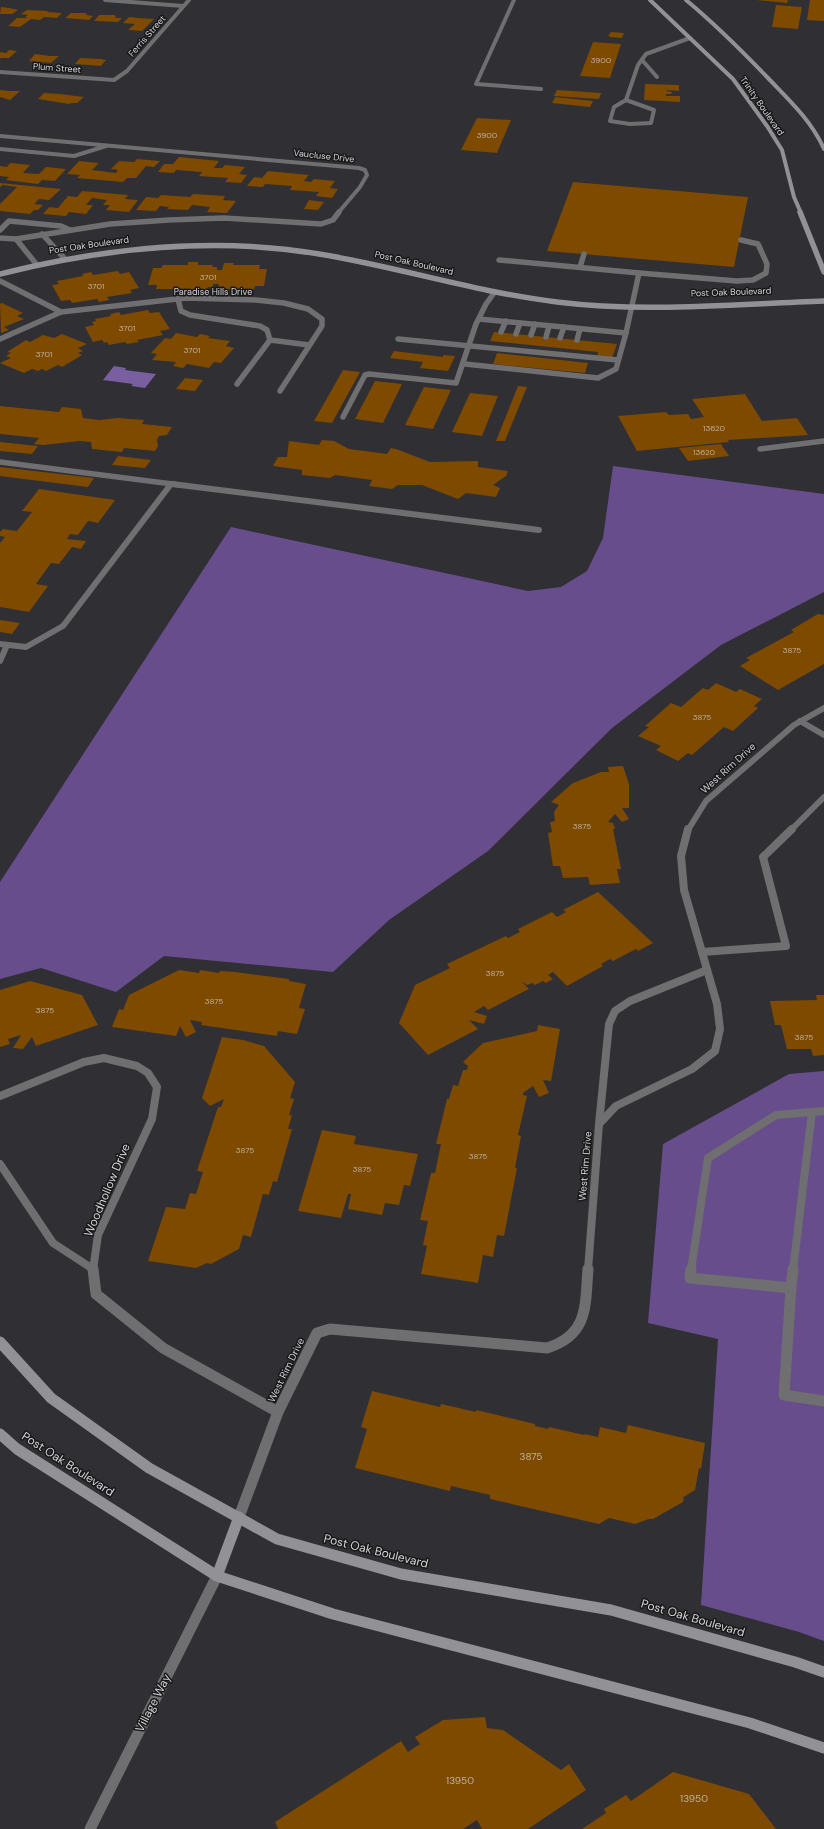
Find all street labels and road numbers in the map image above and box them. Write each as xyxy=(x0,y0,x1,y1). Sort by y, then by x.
street label: Ferris Street xyxy=(126,12,169,59)
street label: Plum Street xyxy=(32,60,82,76)
street label: Trinity Boulevard xyxy=(737,74,787,138)
street label: Vaucluse Drive xyxy=(293,147,355,165)
street label: Post Oak Boulevard xyxy=(48,233,130,257)
street label: Post Oak Boulevard xyxy=(373,248,455,278)
street label: Post Oak Boulevard xyxy=(691,285,772,299)
street label: Paradise Hills Drive xyxy=(174,286,252,298)
street label: West Rim Drive xyxy=(698,740,759,796)
street label: West Rim Drive xyxy=(575,1130,595,1201)
street label: Woodhollow Drive xyxy=(80,1141,134,1239)
street label: West Rim Drive xyxy=(265,1335,307,1404)
street label: Post Oak Boulevard xyxy=(19,1428,117,1500)
street label: Post Oak Boulevard xyxy=(322,1530,430,1572)
street label: Post Oak Boulevard xyxy=(639,1596,747,1640)
street label: Village Way xyxy=(132,1671,175,1735)

